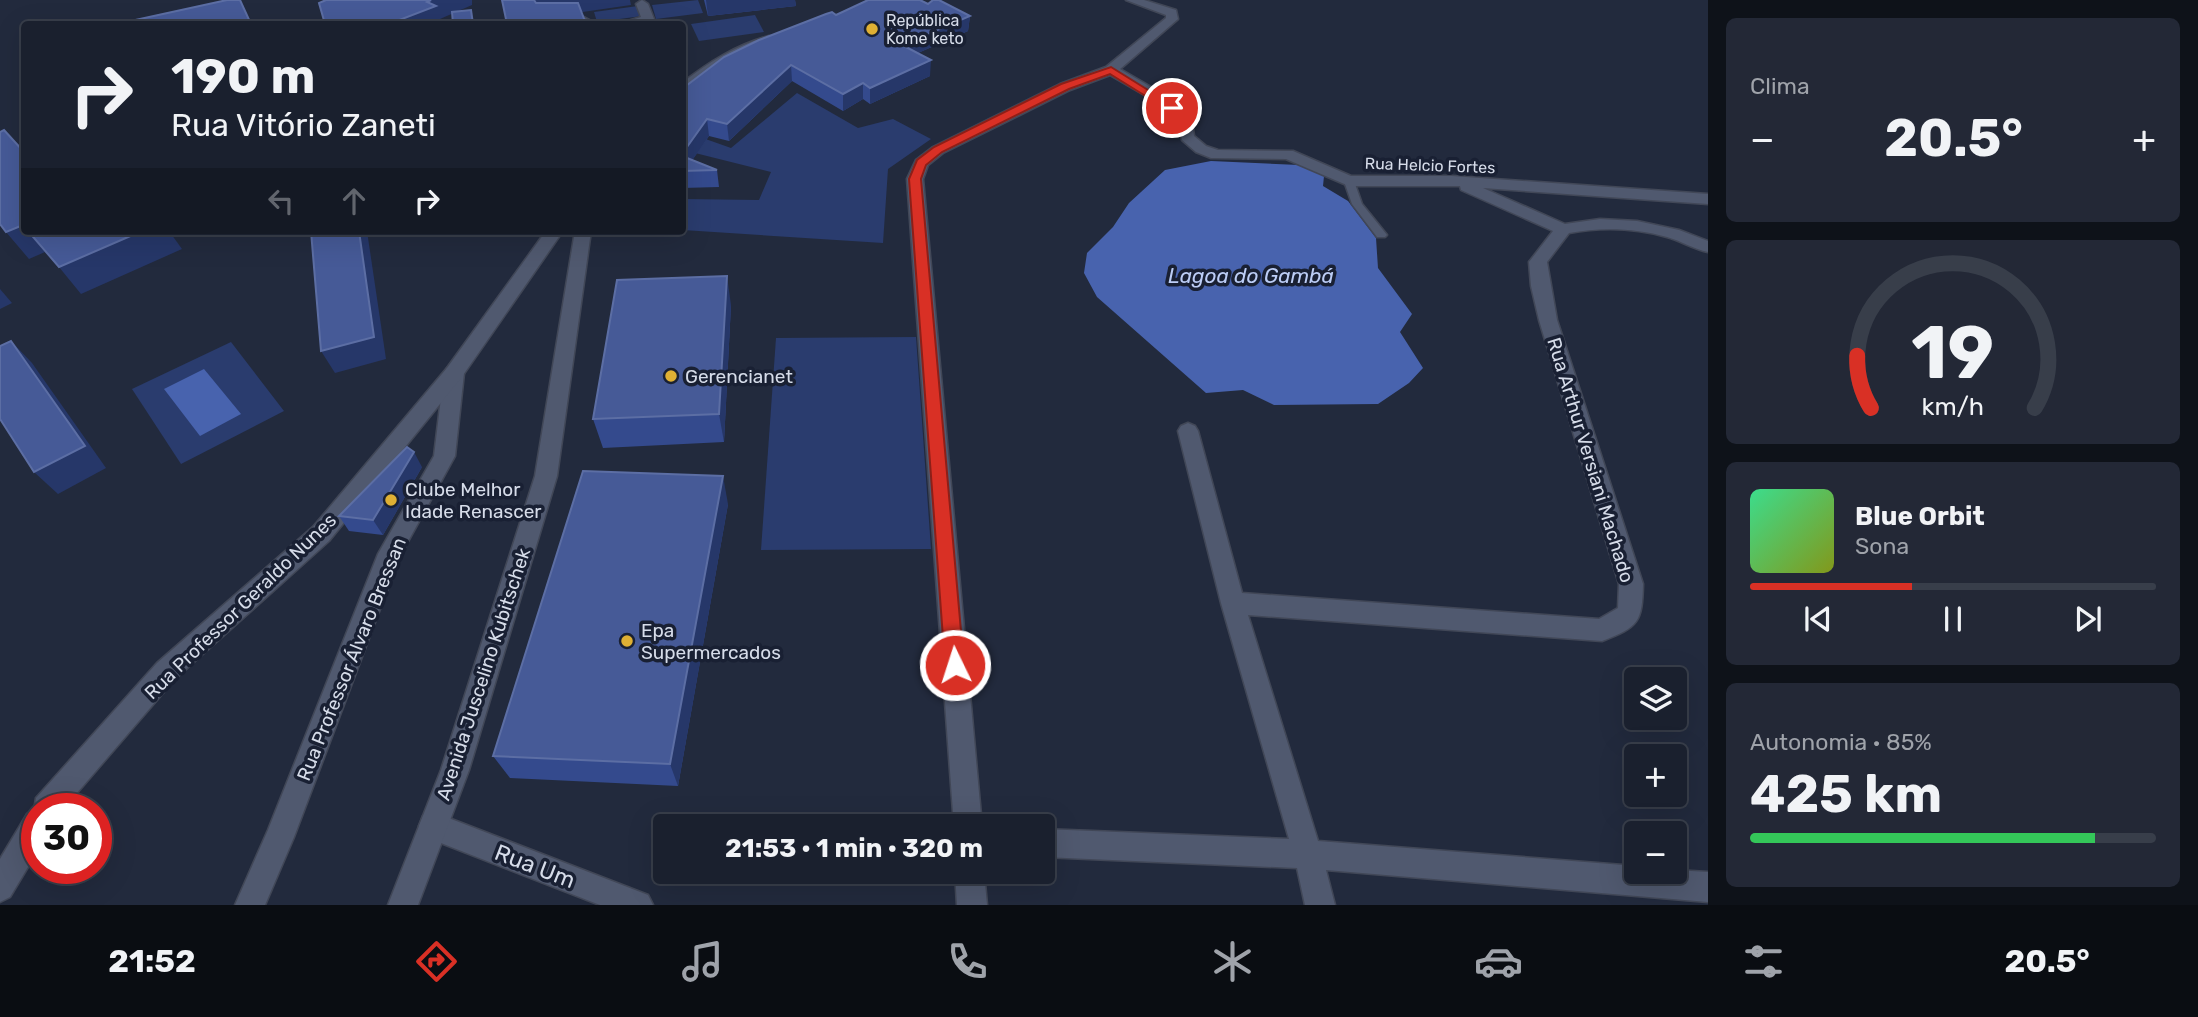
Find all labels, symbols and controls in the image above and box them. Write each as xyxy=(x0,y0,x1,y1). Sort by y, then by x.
place label: República Kome keto xyxy=(886,11,964,48)
marker: República Kome keto xyxy=(864,21,880,37)
text: 190 m xyxy=(171,47,315,105)
icon: right xyxy=(56,49,147,140)
text: Clima xyxy=(1750,72,1810,100)
pin xyxy=(1142,78,1202,138)
icon: arrive xyxy=(1153,89,1191,127)
text: Rua Vitório Zaneti xyxy=(171,106,436,144)
text: 20.5° xyxy=(1884,107,2023,169)
text: − xyxy=(1750,116,1775,162)
text: + xyxy=(2132,116,2156,162)
street label: Rua Helcio Fortes xyxy=(1364,154,1496,177)
icon: left xyxy=(262,182,300,220)
icon: ahead xyxy=(335,182,373,220)
icon: right xyxy=(408,182,446,220)
water label: Lagoa do Gambá xyxy=(1168,263,1334,288)
text: 19 xyxy=(1912,310,1994,396)
street label: Rua Arthur Versiani Machado xyxy=(1542,335,1639,585)
place label: Gerencianet xyxy=(685,365,793,388)
marker: Gerencianet xyxy=(663,368,679,384)
text: km/h xyxy=(1922,391,1984,420)
place label: Clube Melhor Idade Renascer xyxy=(405,478,542,523)
marker: Clube Melhor Idade Renascer xyxy=(383,492,399,508)
text: Blue Orbit xyxy=(1855,501,1985,532)
street label: Rua Professor Geraldo Nunes xyxy=(140,509,341,704)
text: Sona xyxy=(1855,532,1909,560)
street label: Rua Professor Álvaro Bressan xyxy=(292,534,411,784)
street label: Avenida Juscelino Kubitschek xyxy=(432,545,535,803)
icon: previous xyxy=(1799,600,1837,638)
icon: pause xyxy=(1934,600,1972,638)
icon: next xyxy=(2069,600,2107,638)
place label: Epa Supermercados xyxy=(641,619,781,664)
position arrow xyxy=(918,628,992,702)
marker: Epa Supermercados xyxy=(619,633,635,649)
map controls xyxy=(1624,667,1687,884)
button: layers xyxy=(1624,667,1687,730)
text: Autonomia · 85% xyxy=(1750,728,1932,756)
button: + xyxy=(1624,744,1687,807)
text: 425 km xyxy=(1750,763,1942,825)
speed limit sign: 30 xyxy=(21,793,112,884)
button: − xyxy=(1624,821,1687,884)
text: 21:53 · 1 min · 320 m xyxy=(725,833,983,864)
street label: Rua Um xyxy=(491,838,579,894)
icon: directions xyxy=(412,937,461,986)
icon: music xyxy=(678,937,727,986)
icon: phone xyxy=(943,937,992,986)
icon: climate xyxy=(1208,937,1257,986)
icon: car xyxy=(1474,937,1523,986)
icon: filters xyxy=(1739,937,1788,986)
text: 21:52 xyxy=(108,942,196,980)
text: 20.5° xyxy=(2004,942,2090,980)

